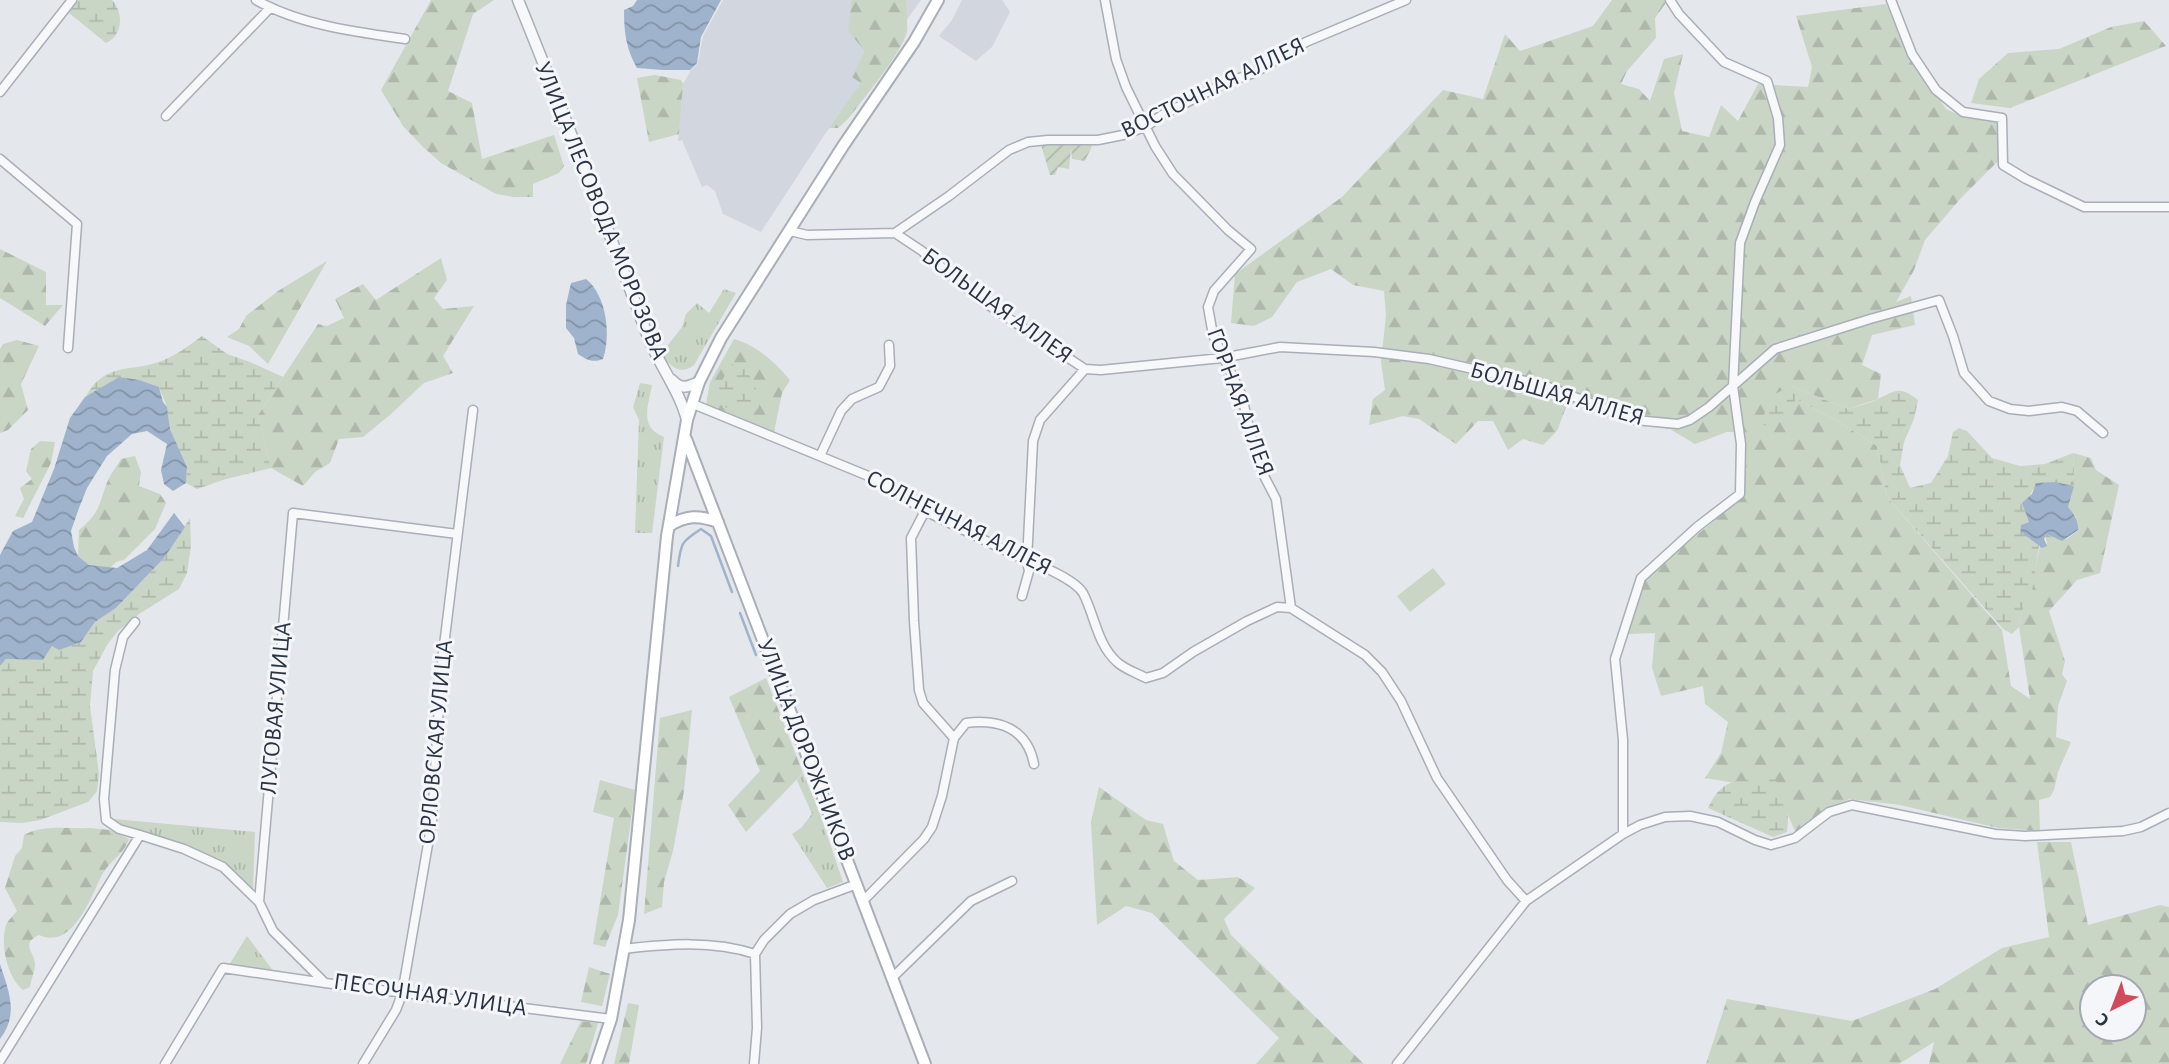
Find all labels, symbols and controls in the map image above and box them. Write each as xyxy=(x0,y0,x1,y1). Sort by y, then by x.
street label: ВОСТОЧНАЯ АЛЛЕЯ xyxy=(1117,33,1309,143)
street label: УЛИЦА ЛЕСОВОДА МОРОЗОВА xyxy=(530,59,672,363)
street label: БОЛЬШАЯ АЛЛЕЯ xyxy=(917,244,1077,368)
street label: ГОРНАЯ АЛЛЕЯ xyxy=(1202,325,1278,479)
street label: БОЛЬШАЯ АЛЛЕЯ xyxy=(1467,358,1647,430)
street label: СОЛНЕЧНАЯ АЛЛЕЯ xyxy=(862,466,1056,580)
street label: ЛУГОВАЯ УЛИЦА xyxy=(257,621,295,795)
street label: УЛИЦА ДОРОЖНИКОВ xyxy=(753,636,859,864)
street label: ОРЛОВСКАЯ УЛИЦА xyxy=(415,639,457,845)
street label: ПЕСОЧНАЯ УЛИЦА xyxy=(332,970,528,1020)
north arrow xyxy=(2078,973,2148,1043)
text: С xyxy=(2092,1009,2113,1030)

